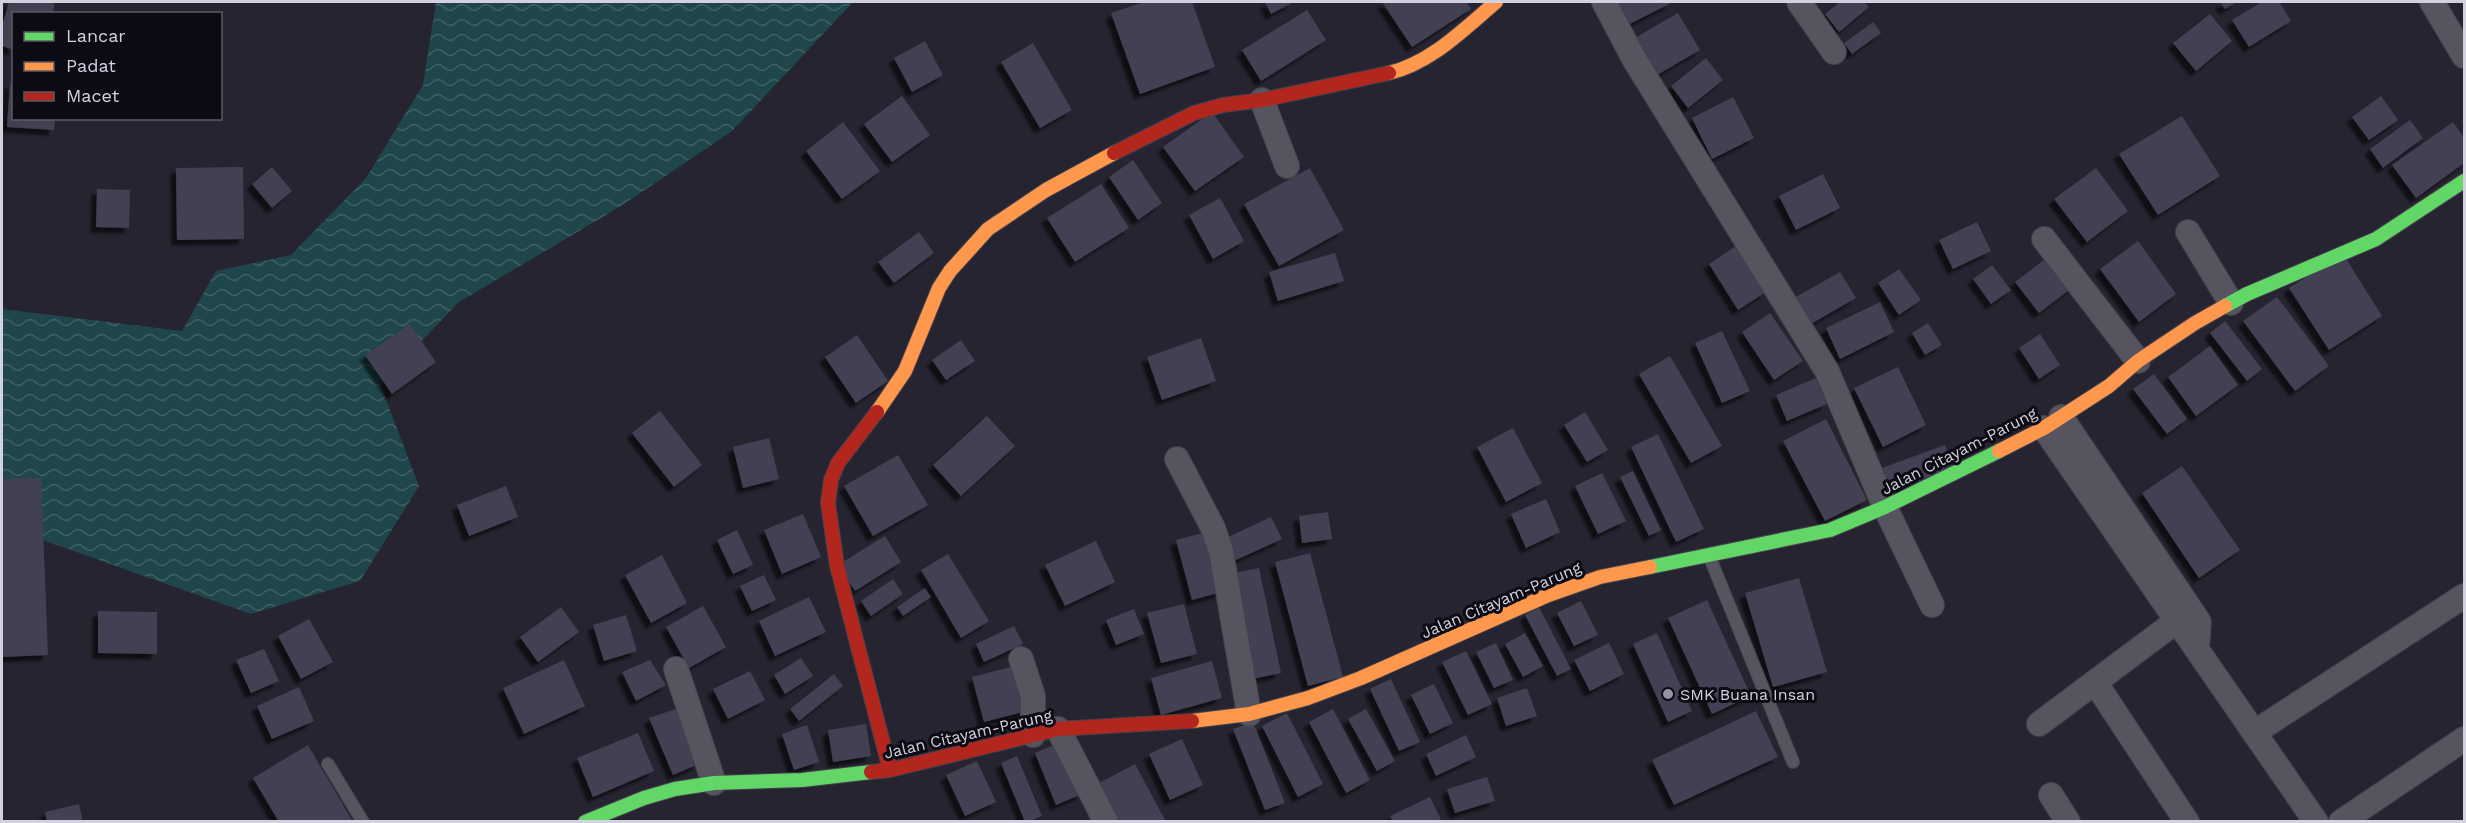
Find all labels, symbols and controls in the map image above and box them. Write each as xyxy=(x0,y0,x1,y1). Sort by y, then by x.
legend xyxy=(12,12,222,120)
text: Lancar xyxy=(66,25,126,46)
text: Padat xyxy=(66,55,116,76)
text: Macet xyxy=(66,85,120,106)
street label: Jalan Citayam-Parung xyxy=(1878,403,2040,498)
street label: Jalan Citayam-Parung xyxy=(1418,557,1584,642)
place label: SMK Buana Insan xyxy=(1680,685,1815,704)
marker: SMK Buana Insan xyxy=(1661,687,1675,701)
street label: Jalan Citayam-Parung xyxy=(882,705,1054,763)

